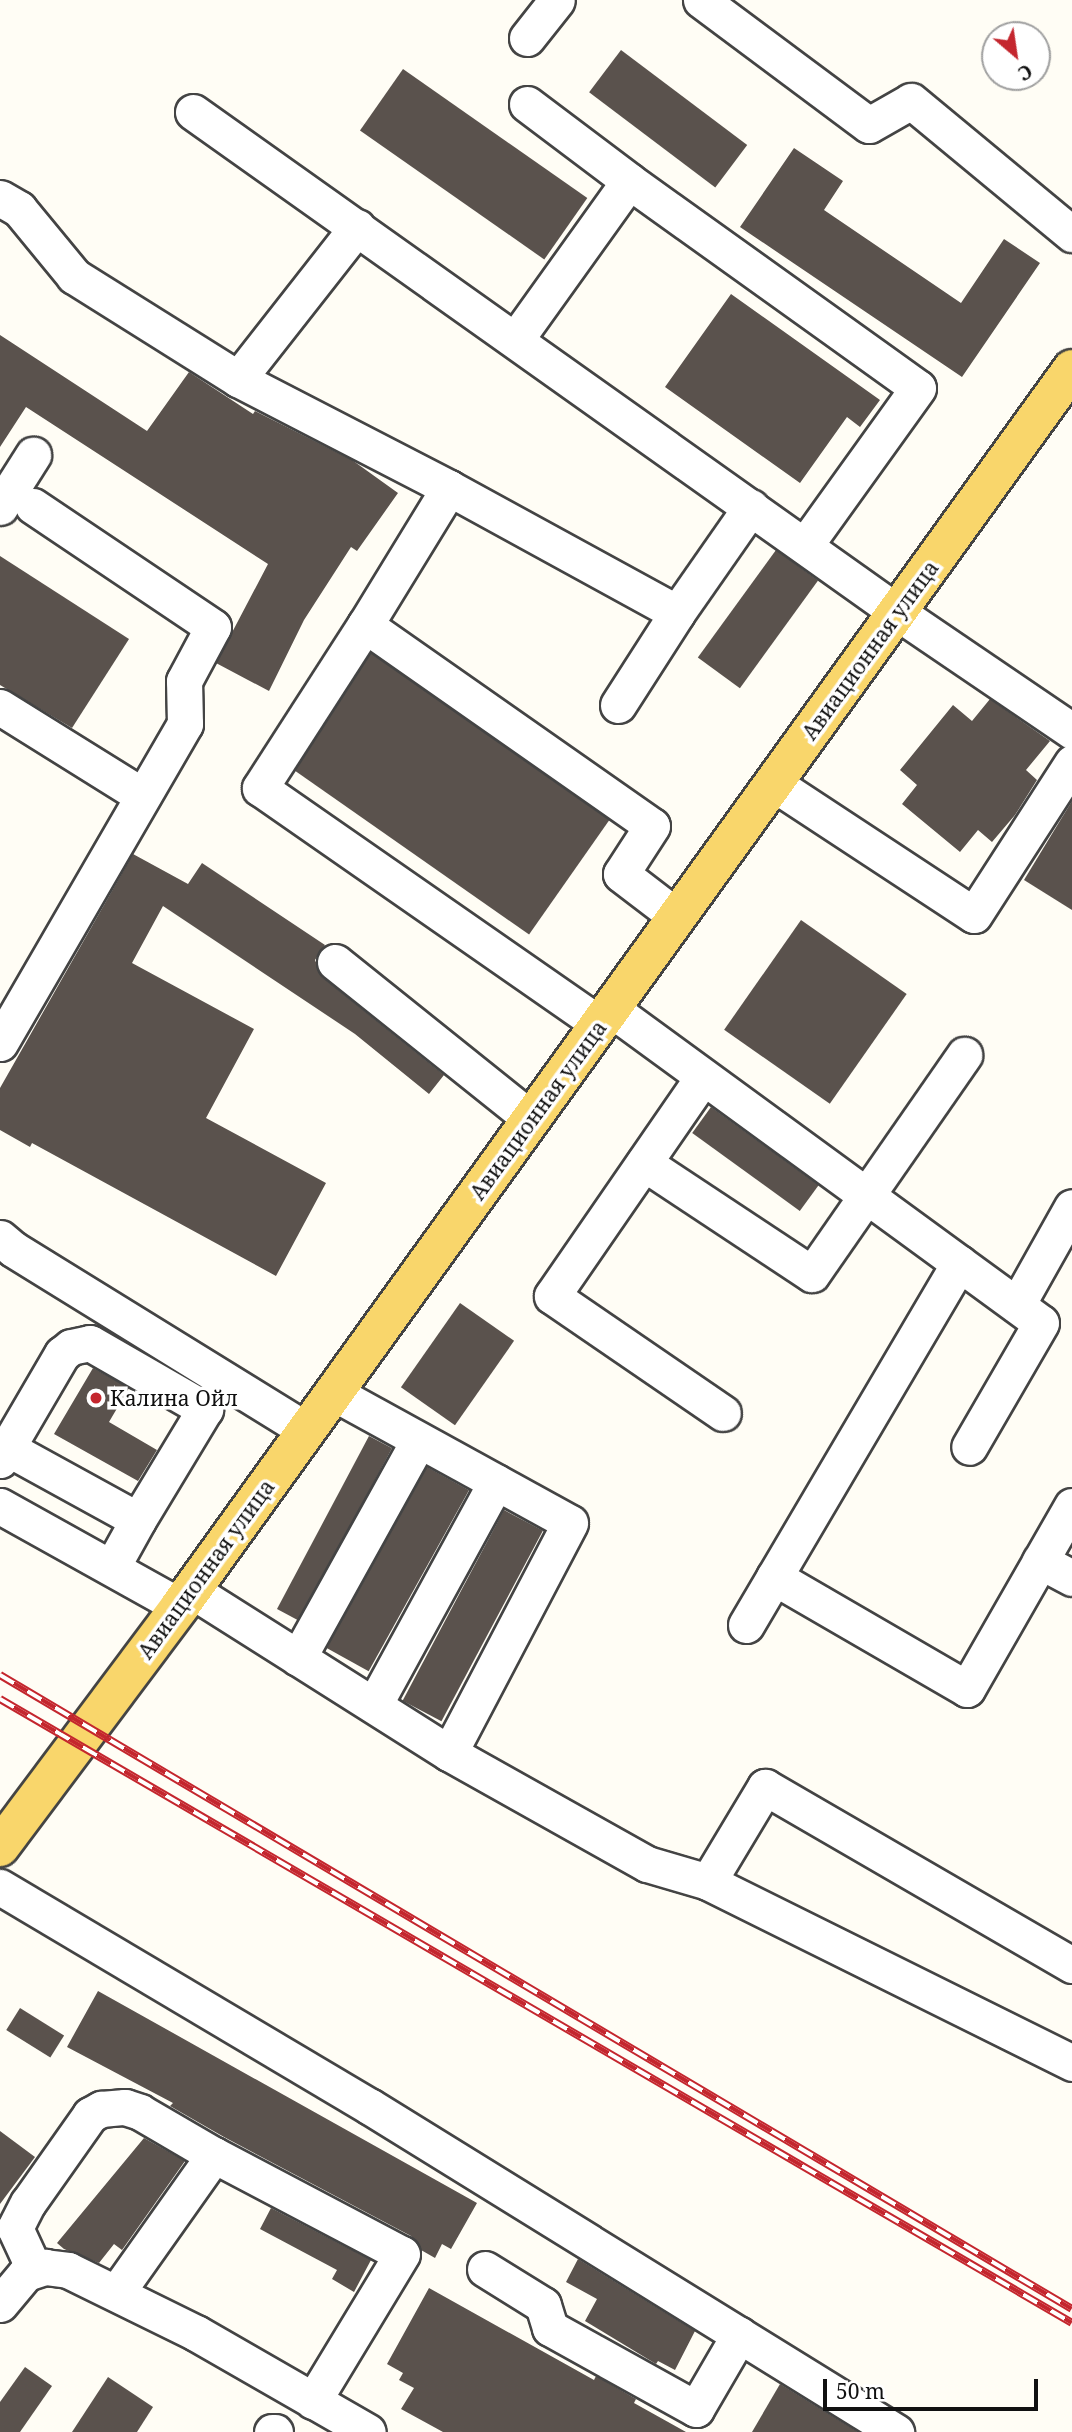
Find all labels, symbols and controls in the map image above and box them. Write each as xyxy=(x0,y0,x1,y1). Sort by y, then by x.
north arrow xyxy=(981,21,1051,91)
text: С xyxy=(1013,58,1037,87)
street label: Авиационная улица xyxy=(797,556,943,744)
street label: Авиационная улица xyxy=(465,1016,611,1204)
place label: Калина Ойл xyxy=(110,1385,238,1411)
marker: Калина Ойл xyxy=(88,1390,104,1406)
street label: Авиационная улица xyxy=(133,1475,279,1663)
scale bar xyxy=(827,2366,1042,2410)
text: 50 m xyxy=(836,2377,885,2405)

